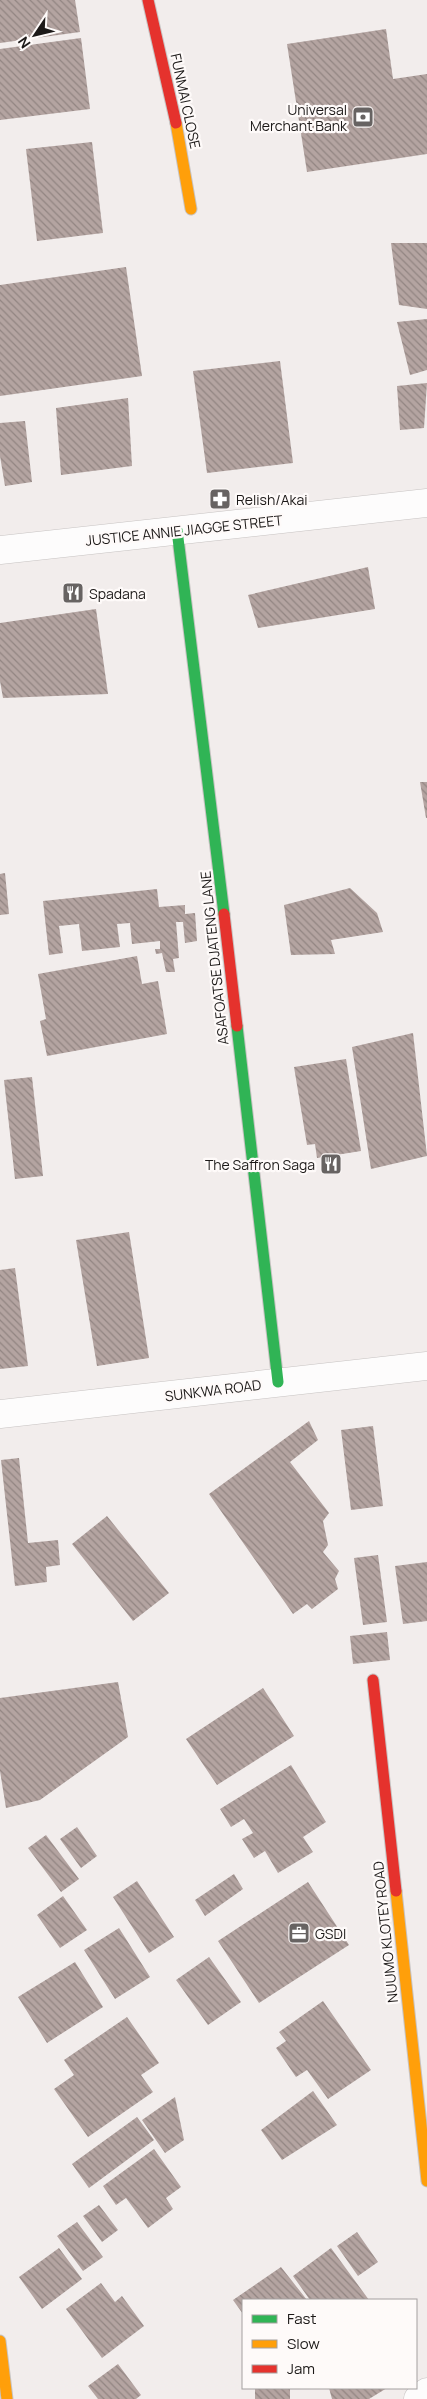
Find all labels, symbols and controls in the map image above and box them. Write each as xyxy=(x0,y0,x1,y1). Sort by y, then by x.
north arrow xyxy=(10,10,60,60)
text: N xyxy=(13,33,35,52)
street label: FUNMAI CLOSE xyxy=(167,52,205,150)
place label: Universal Merchant Bank xyxy=(250,100,348,135)
bank icon: Universal Merchant Bank xyxy=(351,105,375,129)
pharmacy icon: Relish/Akai xyxy=(208,487,232,511)
place label: Relish/Akai xyxy=(236,490,308,509)
street label: JUSTICE ANNIE JIAGGE STREET xyxy=(85,510,284,550)
restaurant icon: Spadana xyxy=(61,581,85,605)
place label: Spadana xyxy=(89,584,146,603)
street label: ASAFOATSE DJATENG LANE xyxy=(195,870,233,1046)
restaurant icon: The Saffron Saga xyxy=(319,1152,343,1176)
place label: The Saffron Saga xyxy=(205,1155,315,1174)
street label: SUNKWA ROAD xyxy=(164,1375,262,1405)
street label: NUUMO KLOTEY ROAD xyxy=(368,1860,402,2004)
office icon: GSDI xyxy=(287,1921,311,1945)
place label: GSDI xyxy=(315,1924,346,1943)
legend xyxy=(242,2299,417,2389)
text: Fast xyxy=(287,2308,316,2329)
text: Slow xyxy=(287,2333,320,2354)
text: Jam xyxy=(287,2358,315,2379)

